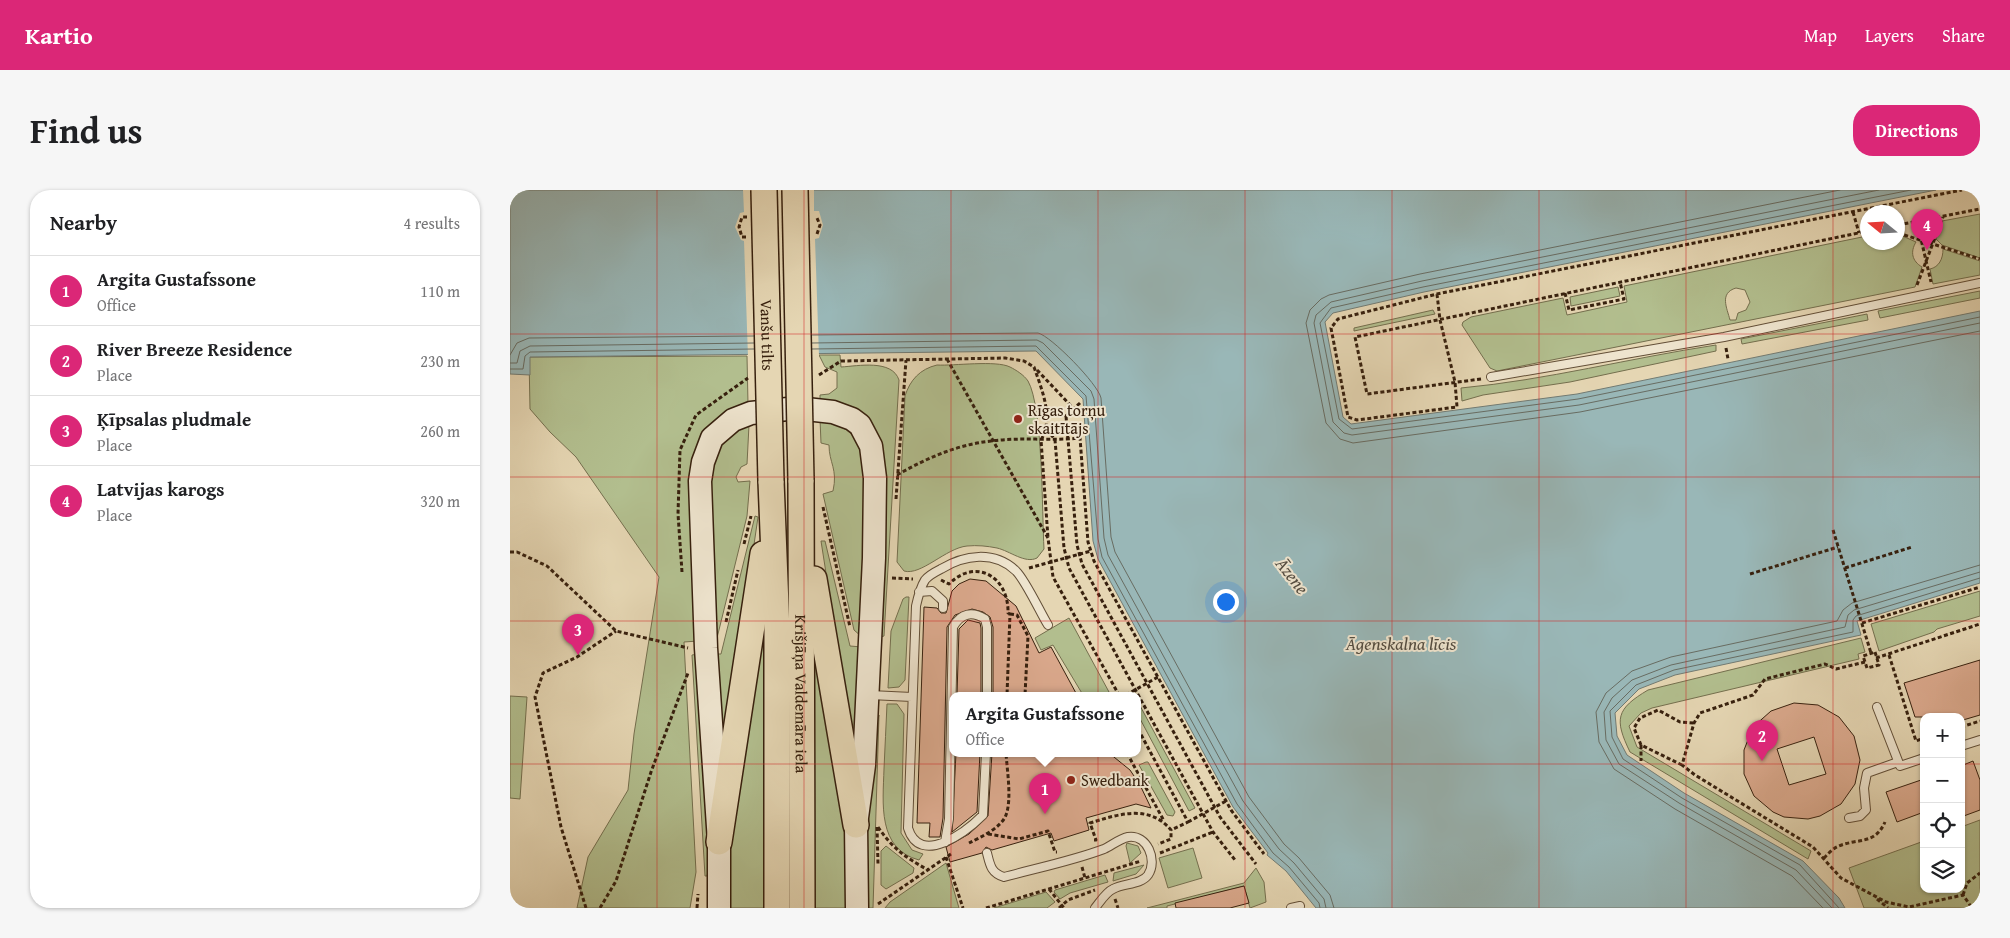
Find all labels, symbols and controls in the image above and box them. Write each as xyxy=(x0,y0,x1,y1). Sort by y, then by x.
text: Kartio xyxy=(25,18,93,53)
text: Map xyxy=(1804,22,1837,49)
text: Layers xyxy=(1865,22,1914,49)
text: Share xyxy=(1942,22,1985,49)
text: Find us xyxy=(30,105,143,156)
button: Directions xyxy=(1853,105,1980,156)
north arrow xyxy=(1860,205,1905,250)
text: Nearby xyxy=(50,207,117,238)
pin: 4 xyxy=(1911,209,1943,250)
text: 4 results xyxy=(403,211,460,235)
text: Argita Gustafssone xyxy=(97,265,256,293)
text: 1 xyxy=(62,279,70,303)
text: 110 m xyxy=(420,279,460,303)
text: Office xyxy=(97,293,136,317)
street label: Vanšu tilts xyxy=(755,299,780,371)
text: River Breeze Residence xyxy=(97,335,292,363)
text: 2 xyxy=(62,349,70,373)
text: 230 m xyxy=(420,349,460,373)
text: Place xyxy=(97,363,132,387)
place label: Rīgas torņu skaitītājs xyxy=(1028,398,1105,440)
text: Ķīpsalas pludmale xyxy=(97,405,251,433)
marker: Rīgas torņu skaitītājs xyxy=(1012,413,1024,425)
text: 3 xyxy=(62,419,70,443)
text: 260 m xyxy=(420,419,460,443)
text: Place xyxy=(97,433,132,457)
text: Latvijas karogs xyxy=(97,475,224,503)
text: 4 xyxy=(62,489,70,513)
text: 320 m xyxy=(420,489,460,513)
text: Place xyxy=(97,503,132,527)
water label: Āzene xyxy=(1269,551,1316,600)
your location xyxy=(1213,589,1239,615)
pin: 3 xyxy=(562,614,594,655)
street label: Krišjāņa Valdemāra iela xyxy=(789,615,814,774)
water label: Āgenskalna līcis xyxy=(1345,630,1457,657)
popup xyxy=(949,692,1141,757)
text: Argita Gustafssone xyxy=(965,699,1125,727)
map controls xyxy=(1920,713,1965,893)
button: + xyxy=(1920,713,1965,758)
pin: 2 xyxy=(1746,720,1778,761)
text: Office xyxy=(965,727,1005,751)
button: − xyxy=(1920,758,1965,803)
place label: Swedbank xyxy=(1081,768,1150,792)
pin: 1 xyxy=(1029,773,1061,814)
marker: Swedbank xyxy=(1065,774,1077,786)
button: locate xyxy=(1920,803,1965,848)
button: layers xyxy=(1920,848,1965,893)

